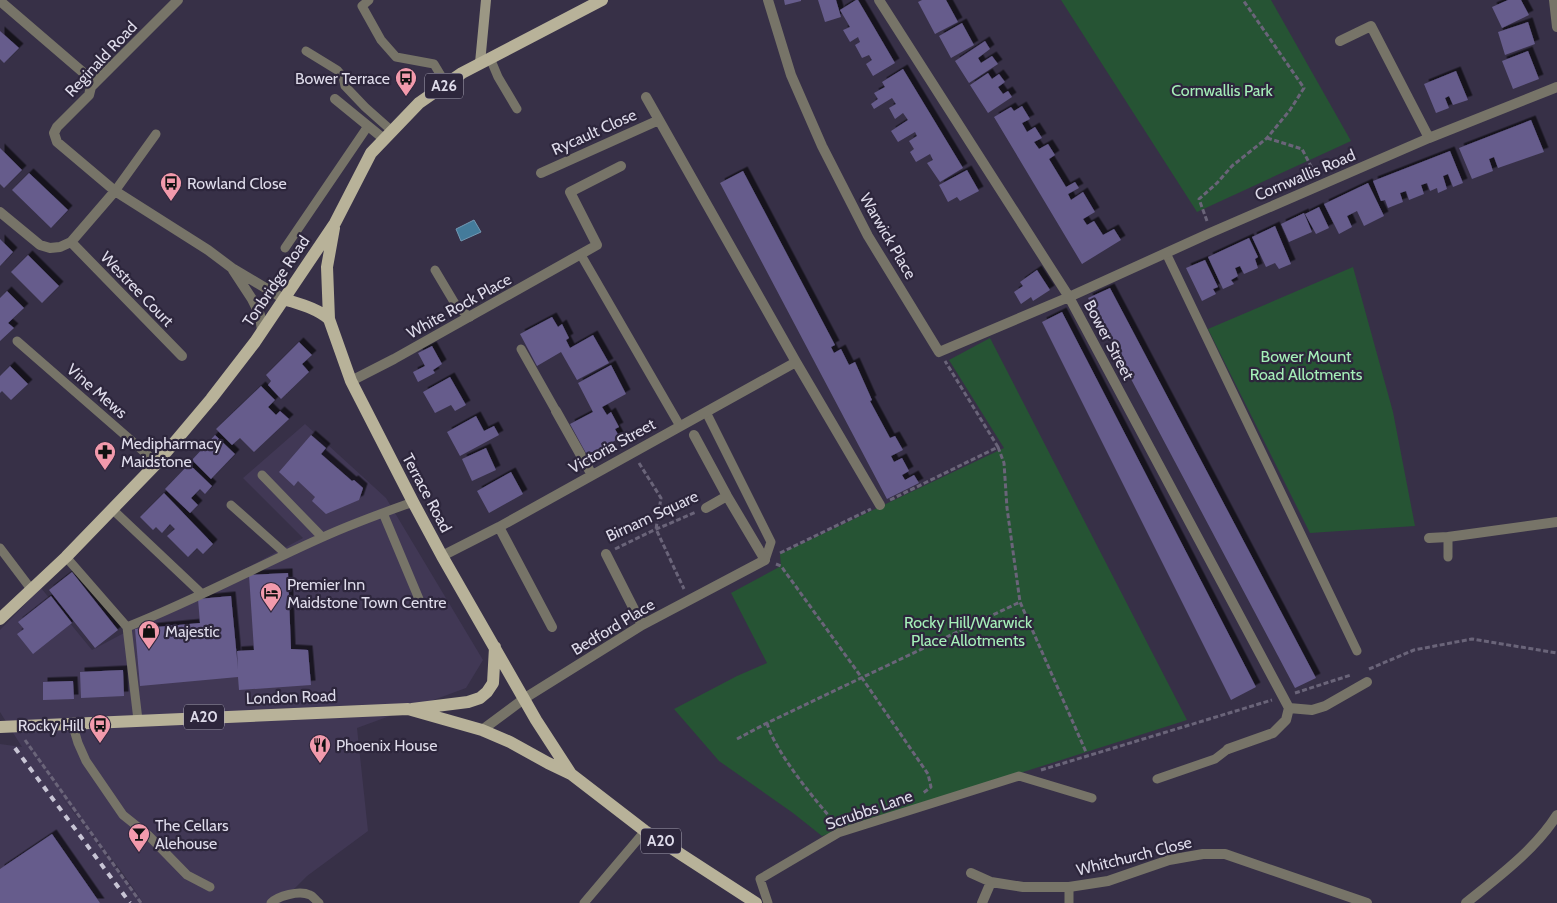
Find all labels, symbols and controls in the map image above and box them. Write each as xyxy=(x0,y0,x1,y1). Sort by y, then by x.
street label: Reginald Road xyxy=(61,17,141,101)
bus stop icon: Bower Terrace xyxy=(394,66,418,97)
place label: Bower Terrace xyxy=(295,69,390,88)
road number: A26 xyxy=(425,74,463,98)
park label: Cornwallis Park xyxy=(1171,81,1274,100)
street label: Rycault Close xyxy=(549,105,639,159)
street label: Cornwallis Road xyxy=(1252,145,1358,205)
bus stop icon: Rowland Close xyxy=(159,171,183,202)
place label: Rowland Close xyxy=(187,174,287,193)
street label: Warwick Place xyxy=(856,190,920,282)
street label: Tonbridge Road xyxy=(239,232,313,330)
street label: Westree Court xyxy=(97,248,178,331)
street label: White Rock Place xyxy=(404,269,514,343)
street label: Bower Street xyxy=(1080,297,1138,384)
park label: Bower Mount Road Allotments xyxy=(1250,347,1363,384)
street label: Vine Mews xyxy=(63,360,131,423)
street label: Victoria Street xyxy=(565,414,659,478)
place label: Medipharmacy Maidstone xyxy=(121,434,222,471)
pharmacy icon: Medipharmacy Maidstone xyxy=(93,440,117,471)
street label: Terrace Road xyxy=(398,450,456,536)
street label: Birnam Square xyxy=(603,486,701,546)
place label: Premier Inn Maidstone Town Centre xyxy=(287,575,447,612)
hotel icon: Premier Inn Maidstone Town Centre xyxy=(259,581,283,612)
street label: Bedford Place xyxy=(568,595,658,659)
park label: Rocky Hill/Warwick Place Allotments xyxy=(904,613,1033,650)
shop icon: Majestic xyxy=(137,619,161,650)
place label: Majestic xyxy=(165,622,220,641)
street label: London Road xyxy=(245,686,337,708)
road number: A20 xyxy=(184,704,224,730)
bus stop icon: Rocky Hill xyxy=(88,713,112,744)
place label: Rocky Hill xyxy=(18,716,84,735)
restaurant icon: Phoenix House xyxy=(308,733,332,764)
place label: Phoenix House xyxy=(336,736,437,755)
street label: Scrubbs Lane xyxy=(823,786,915,834)
place label: The Cellars Alehouse xyxy=(155,816,229,853)
bar icon: The Cellars Alehouse xyxy=(127,822,151,853)
road number: A20 xyxy=(641,828,681,854)
street label: Whitchurch Close xyxy=(1074,832,1194,880)

